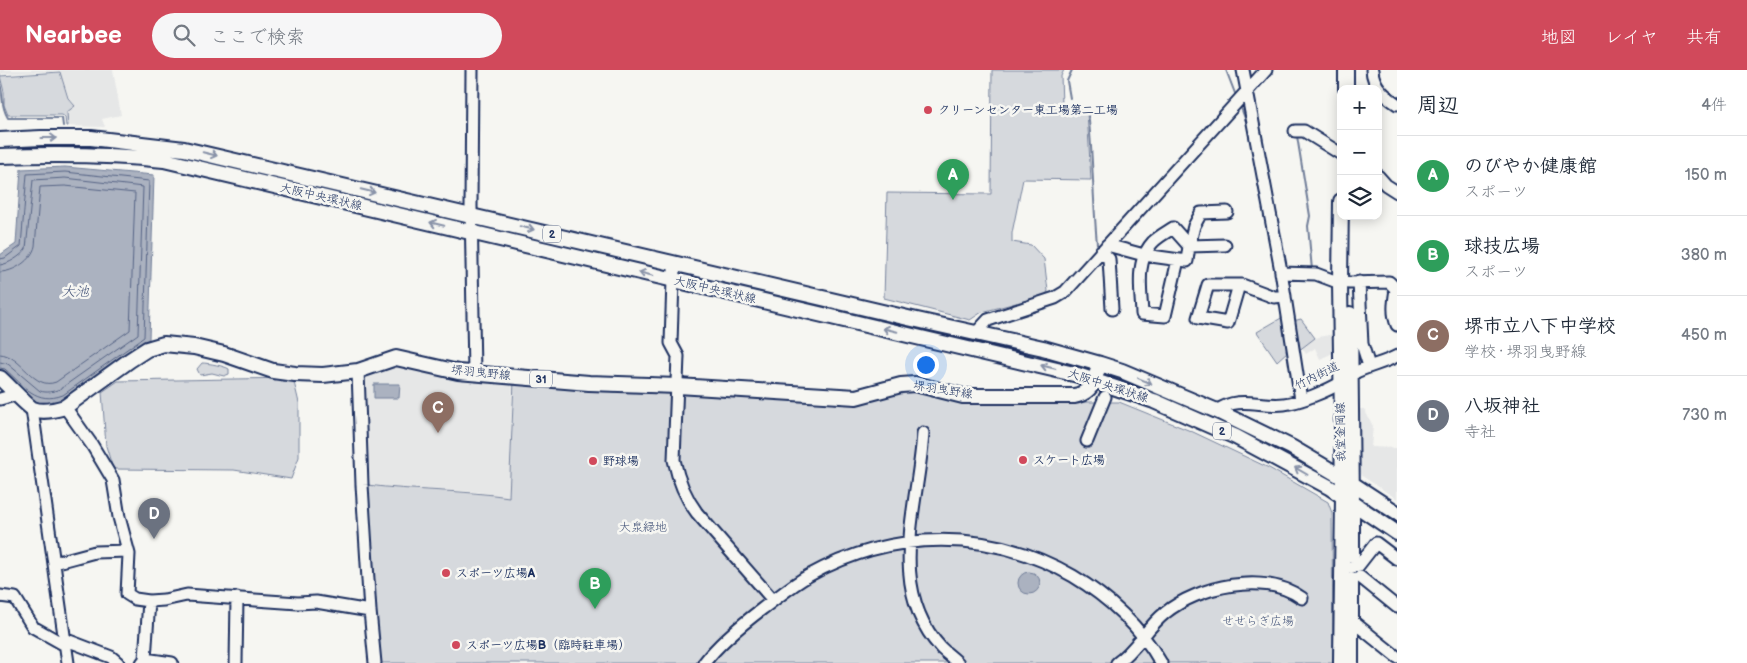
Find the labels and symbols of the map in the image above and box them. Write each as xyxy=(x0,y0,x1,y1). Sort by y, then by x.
place label: クリーンセンター東工場第二工場 xyxy=(938,103,1118,118)
marker: クリーンセンター東工場第二工場 xyxy=(922,104,934,116)
one-way arrow xyxy=(40,133,56,143)
one-way arrow xyxy=(201,150,217,160)
pin: A xyxy=(937,159,969,200)
street label: 大阪中央環状線 xyxy=(278,180,364,214)
one-way arrow xyxy=(360,187,376,196)
one-way arrow xyxy=(429,219,445,228)
one-way arrow xyxy=(518,224,534,233)
road number: 2 xyxy=(543,226,561,242)
one-way arrow xyxy=(639,269,655,278)
street label: 大阪中央環状線 xyxy=(672,273,758,307)
water label: 大池 xyxy=(61,283,90,300)
one-way arrow xyxy=(882,325,898,334)
your location xyxy=(913,352,939,378)
street label: 竹内街道 xyxy=(1292,359,1342,393)
street label: 堺羽曳野線 xyxy=(450,362,512,384)
one-way arrow xyxy=(1040,362,1056,371)
street label: 大阪中央環状線 xyxy=(1066,366,1150,406)
road number: 31 xyxy=(530,370,552,388)
one-way arrow xyxy=(1137,377,1152,387)
street label: 堺羽曳野線 xyxy=(912,378,974,402)
pin: C xyxy=(422,392,454,433)
street label: 我堂金岡線 xyxy=(1333,402,1349,462)
road number: 2 xyxy=(1213,422,1231,440)
place label: スケート広場 xyxy=(1033,453,1105,468)
place label: 野球場 xyxy=(603,454,639,469)
marker: スケート広場 xyxy=(1017,454,1029,466)
marker: 野球場 xyxy=(587,455,599,467)
one-way arrow xyxy=(1294,466,1309,476)
pin: D xyxy=(138,498,170,539)
park label: 大泉緑地 xyxy=(619,520,667,535)
place label: スポーツ広場A xyxy=(456,566,536,581)
marker: スポーツ広場A xyxy=(440,567,452,579)
pin: B xyxy=(579,568,611,609)
park label: せせらぎ広場 xyxy=(1222,614,1294,629)
place label: スポーツ広場B（臨時駐車場） xyxy=(466,638,630,653)
marker: スポーツ広場B（臨時駐車場） xyxy=(450,639,462,651)

